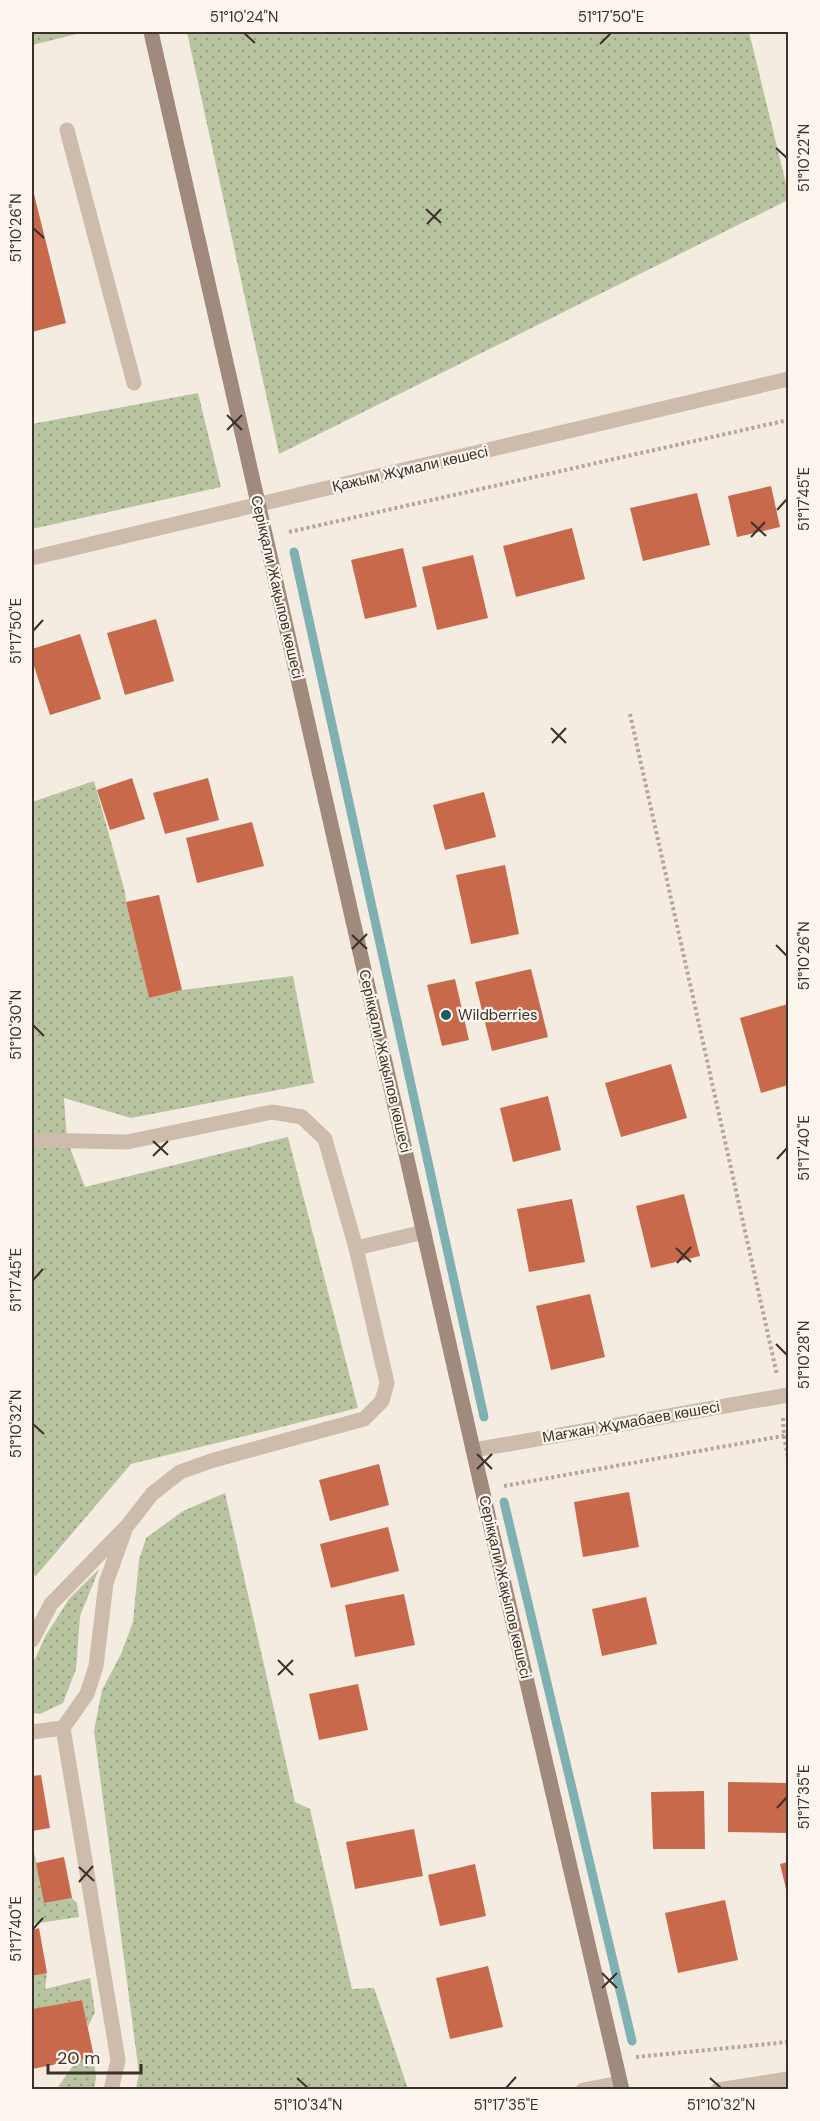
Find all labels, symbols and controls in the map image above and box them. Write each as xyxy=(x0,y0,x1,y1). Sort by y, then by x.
text: 51°10'24"N xyxy=(210,7,278,27)
text: 51°17'50"E xyxy=(578,7,644,27)
text: 51°10'22"N xyxy=(794,124,814,192)
text: 51°10'26"N xyxy=(6,193,26,263)
street label: Қажым Жұмали көшесі xyxy=(330,441,490,497)
text: 51°17'45"E xyxy=(794,467,814,531)
street label: Серікқали Жақыпов көшесі xyxy=(246,493,308,681)
text: 51°17'50"E xyxy=(6,598,26,664)
text: 51°10'26"N xyxy=(794,921,814,991)
street label: Серікқали Жақыпов көшесі xyxy=(354,967,416,1155)
text: 51°10'30"N xyxy=(6,990,26,1060)
place label: Wildberries xyxy=(458,1005,538,1025)
marker: Wildberries xyxy=(439,1008,453,1022)
text: 51°17'40"E xyxy=(794,1115,814,1181)
text: 51°17'45"E xyxy=(6,1248,26,1312)
text: 51°10'28"N xyxy=(794,1321,814,1389)
text: 51°10'32"N xyxy=(6,1390,26,1458)
street label: Мағжан Жұмабаев көшесі xyxy=(541,1397,721,1447)
street label: Серікқали Жақыпов көшесі xyxy=(474,1493,536,1681)
text: 51°17'35"E xyxy=(794,1764,814,1830)
text: 51°17'40"E xyxy=(6,1896,26,1962)
scale bar xyxy=(48,2037,141,2075)
text: 20 m xyxy=(57,2046,100,2070)
text: 51°10'34"N xyxy=(273,2095,343,2115)
text: 51°17'35"E xyxy=(473,2095,539,2115)
text: 51°10'32"N xyxy=(687,2095,755,2115)

